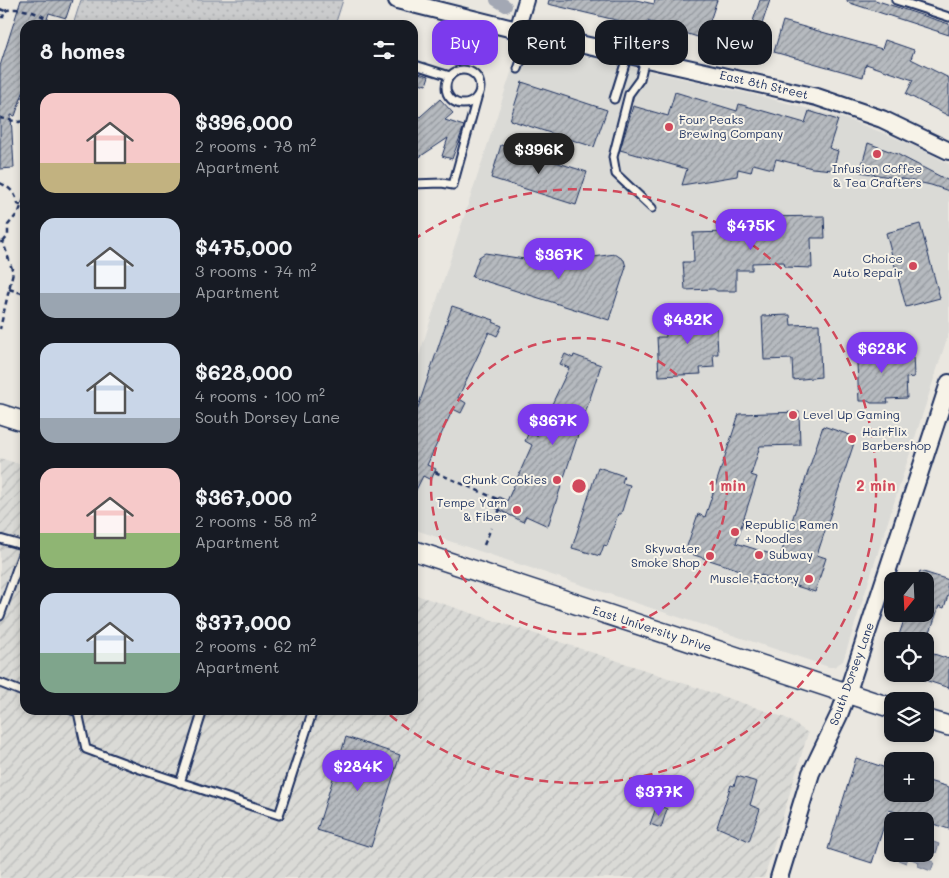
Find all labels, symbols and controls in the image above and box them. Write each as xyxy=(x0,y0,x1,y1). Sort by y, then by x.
chip: Buy xyxy=(432,20,498,65)
chip: Rent xyxy=(508,20,585,65)
chip: Filters xyxy=(595,20,688,65)
chip: New xyxy=(698,20,772,65)
icon: filters xyxy=(370,36,398,64)
text: 8 homes xyxy=(40,37,125,64)
street label: East 8th Street xyxy=(718,66,810,102)
text: $396,000 xyxy=(195,108,293,135)
place label: Four Peaks Brewing Company xyxy=(679,111,783,141)
icon: home xyxy=(80,113,140,173)
marker: Four Peaks Brewing Company xyxy=(663,121,675,133)
pin: $396K xyxy=(504,132,574,175)
text: 2 rooms · 78 m² xyxy=(195,135,316,156)
text: $396K xyxy=(514,138,564,159)
marker: Infusion Coffee & Tea Crafters xyxy=(871,148,883,160)
text: Apartment xyxy=(195,156,280,177)
place label: Infusion Coffee & Tea Crafters xyxy=(832,160,922,190)
pin: $475K xyxy=(716,208,786,251)
text: $475K xyxy=(727,214,775,235)
text: $475,000 xyxy=(195,233,292,260)
icon: home xyxy=(80,238,140,298)
pin: $367K xyxy=(524,238,594,280)
text: $367K xyxy=(535,243,583,264)
place label: Choice Auto Repair xyxy=(832,250,903,280)
text: 3 rooms · 74 m² xyxy=(195,260,316,281)
marker: Choice Auto Repair xyxy=(907,260,919,272)
text: Apartment xyxy=(195,281,280,302)
pin: $482K xyxy=(653,302,723,345)
text: $482K xyxy=(663,308,713,329)
pin: $628K xyxy=(847,332,917,374)
text: $628K xyxy=(858,337,906,358)
text: $628,000 xyxy=(195,358,292,385)
icon: home xyxy=(80,363,140,423)
text: 4 rooms · 100 m² xyxy=(195,385,325,406)
pin: $367K xyxy=(518,404,588,446)
text: South Dorsey Lane xyxy=(195,406,340,427)
place label: Level Up Gaming xyxy=(803,406,900,422)
text: $367K xyxy=(529,409,577,430)
marker: Level Up Gaming xyxy=(787,409,799,421)
place label: HairFlix Barbershop xyxy=(862,423,931,453)
marker: HairFlix Barbershop xyxy=(846,433,858,445)
place label: Chunk Cookies xyxy=(462,471,547,487)
marker: Chunk Cookies xyxy=(551,474,563,486)
text: 1 min xyxy=(708,475,746,495)
text: 2 min xyxy=(856,475,896,495)
centre of rings xyxy=(570,477,588,495)
text: $367,000 xyxy=(195,483,292,510)
icon: home xyxy=(80,488,140,548)
place label: Tempe Yarn & Fiber xyxy=(437,494,507,524)
marker: Tempe Yarn & Fiber xyxy=(511,504,523,516)
text: 2 rooms · 58 m² xyxy=(195,510,317,531)
place label: Republic Ramen + Noodles xyxy=(745,516,838,546)
marker: Republic Ramen + Noodles xyxy=(729,526,741,538)
text: Apartment xyxy=(195,531,280,552)
place label: Skywater Smoke Shop xyxy=(631,540,700,570)
place label: Subway xyxy=(769,546,813,562)
marker: Subway xyxy=(753,549,765,561)
marker: Skywater Smoke Shop xyxy=(704,550,716,562)
place label: Muscle Factory xyxy=(710,570,799,586)
north arrow xyxy=(884,572,934,622)
map controls xyxy=(884,572,934,862)
marker: Muscle Factory xyxy=(803,573,815,585)
street label: East University Drive xyxy=(591,601,714,655)
text: $377,000 xyxy=(195,608,291,635)
icon: home xyxy=(80,613,140,673)
street label: South Dorsey Lane xyxy=(825,620,877,728)
button: locate xyxy=(884,632,934,682)
text: 2 rooms · 62 m² xyxy=(195,635,316,656)
text: Apartment xyxy=(195,656,280,677)
button: layers xyxy=(884,692,934,742)
pin: $284K xyxy=(323,750,393,792)
button: + xyxy=(884,752,934,802)
text: $284K xyxy=(333,755,383,776)
pin: $377K xyxy=(624,774,694,817)
text: $377K xyxy=(635,780,683,801)
button: − xyxy=(884,812,934,862)

